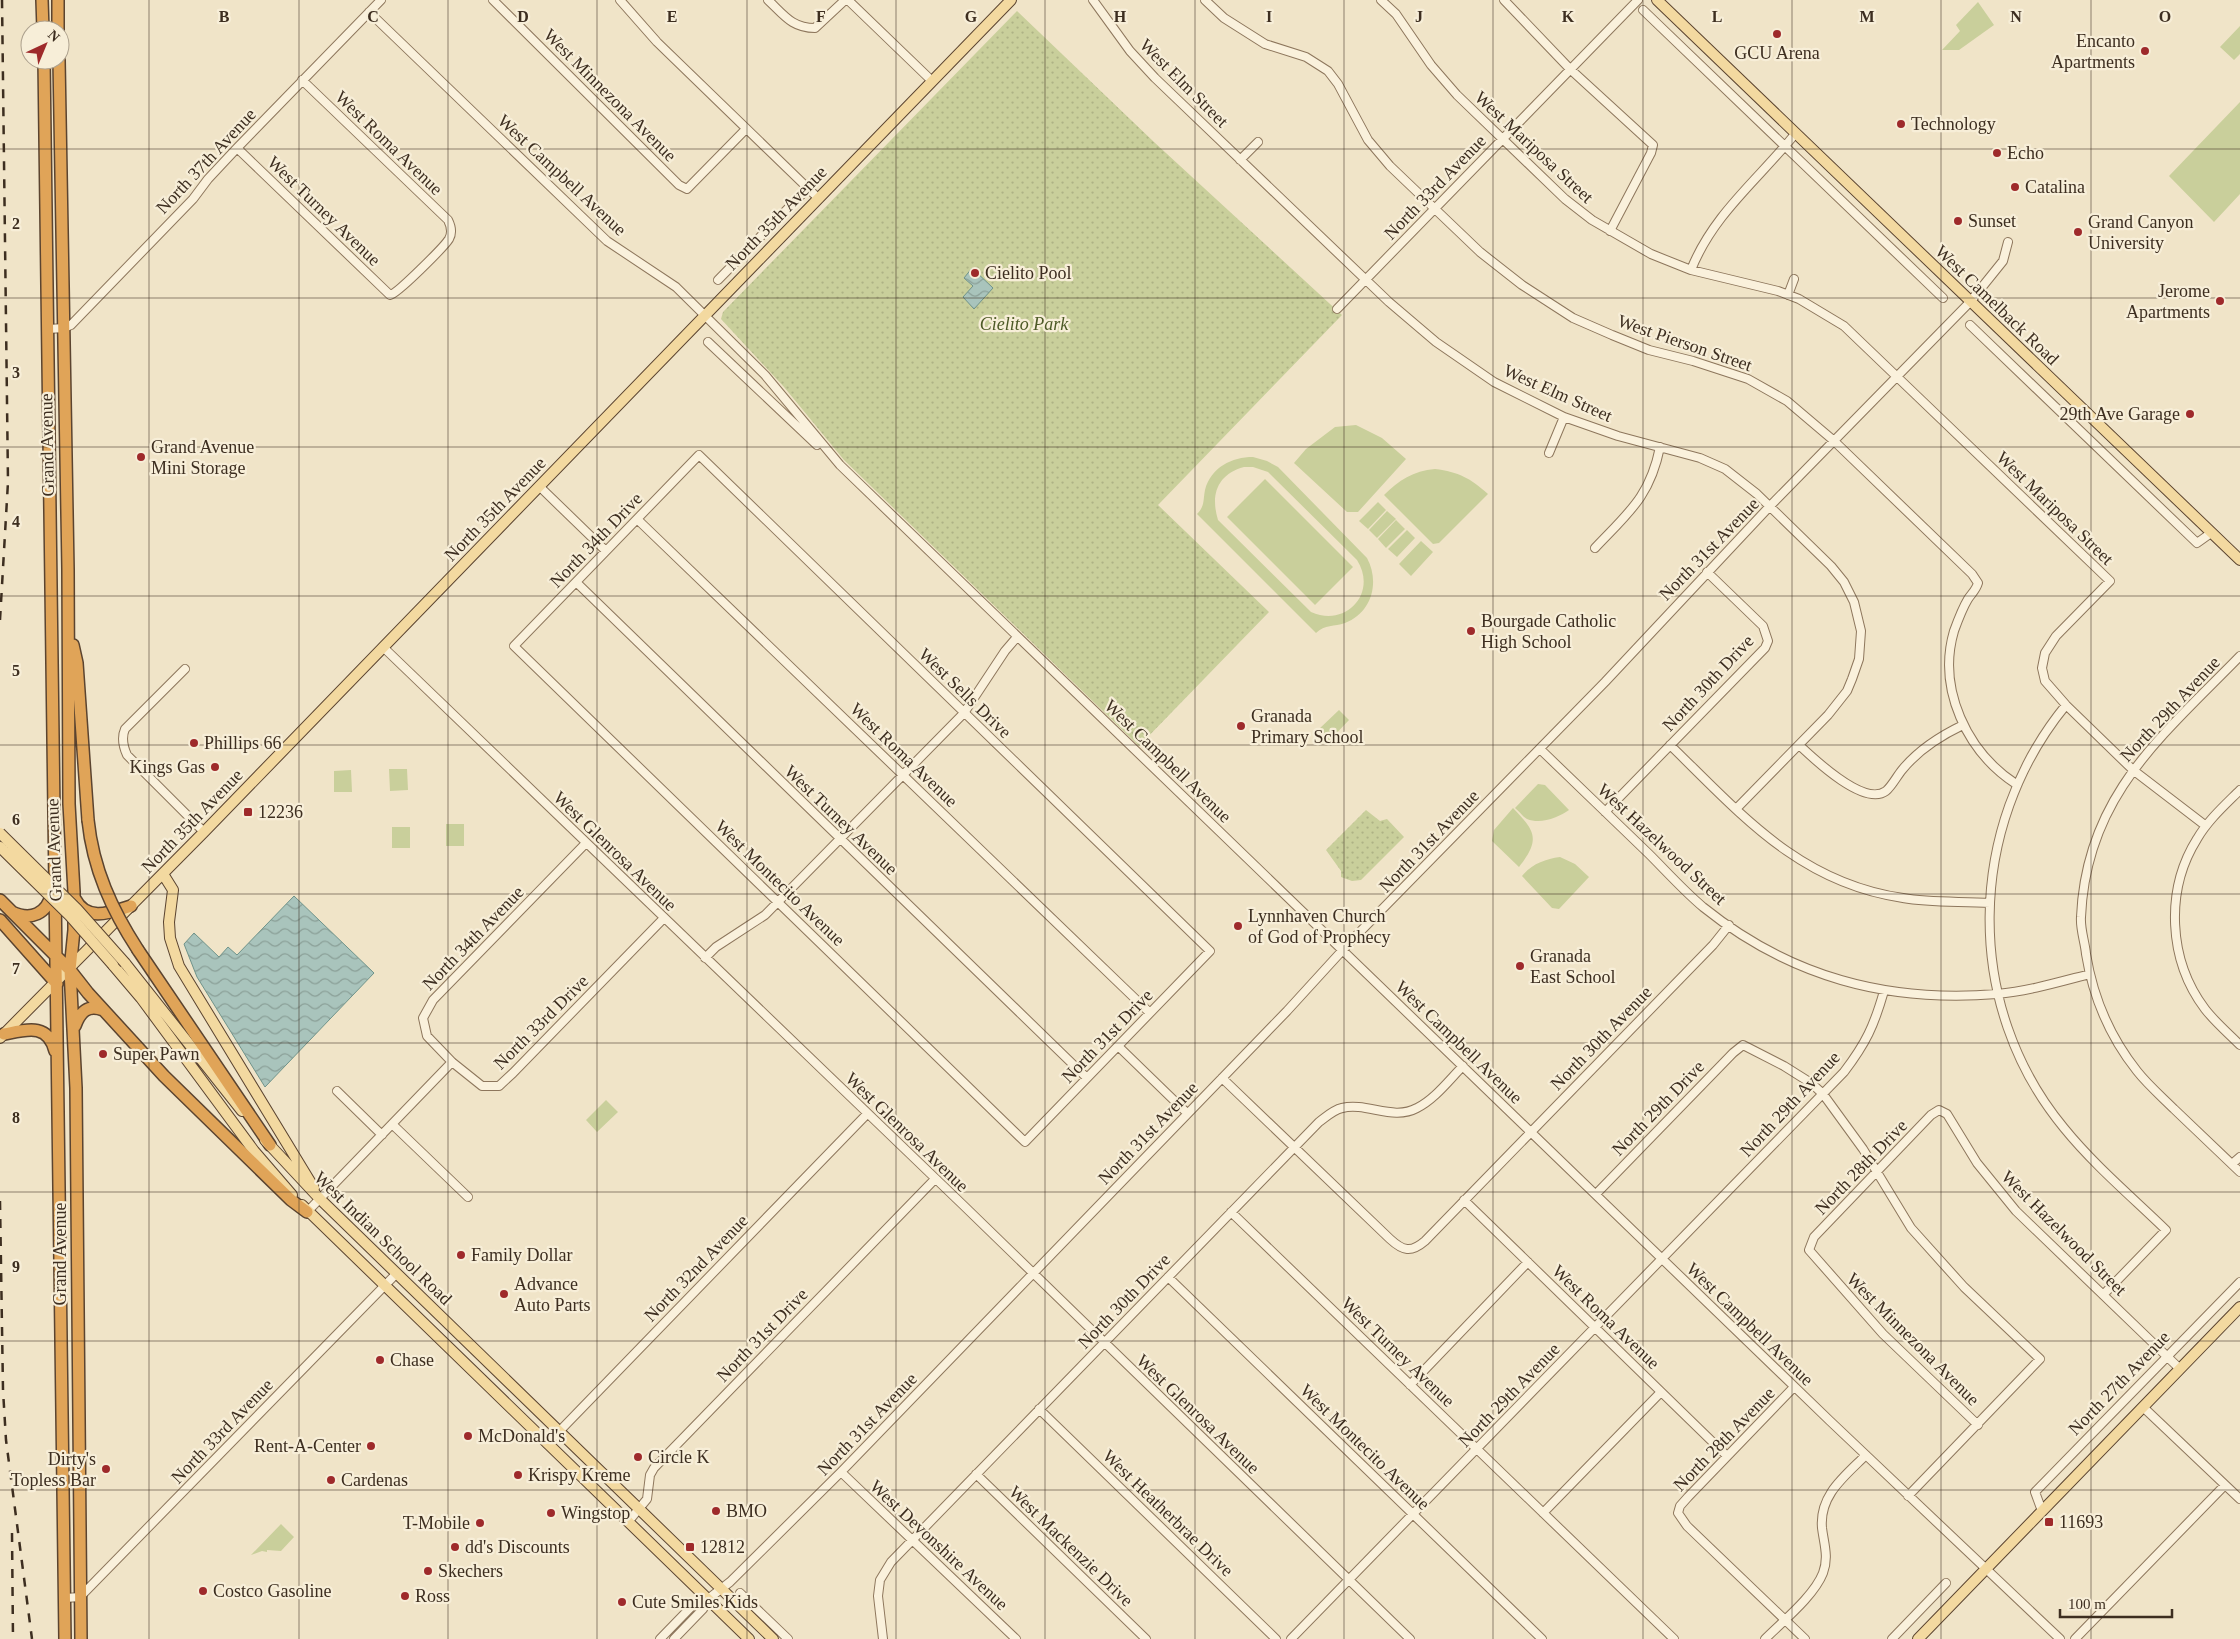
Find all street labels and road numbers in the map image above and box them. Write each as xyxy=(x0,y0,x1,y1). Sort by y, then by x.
street label: West Minnezona Avenue xyxy=(540,25,680,165)
street label: West Elm Street xyxy=(1136,35,1232,131)
street label: West Roma Avenue xyxy=(331,87,447,199)
street label: West Mariposa Street xyxy=(1471,87,1597,207)
street label: North 37th Avenue xyxy=(152,104,260,218)
street label: West Campbell Avenue xyxy=(494,110,630,240)
street label: North 33rd Avenue xyxy=(1380,131,1490,243)
street label: West Turney Avenue xyxy=(263,152,385,270)
street label: North 35th Avenue xyxy=(721,162,831,274)
street label: West Camelback Road xyxy=(1931,241,2063,369)
street label: West Pierson Street xyxy=(1615,311,1755,375)
street label: West Elm Street xyxy=(1501,360,1615,426)
street label: Grand Avenue xyxy=(36,393,58,497)
street label: West Mariposa Street xyxy=(1992,447,2118,569)
street label: North 35th Avenue xyxy=(440,453,550,565)
street label: North 34th Drive xyxy=(546,488,646,592)
street label: North 31st Avenue xyxy=(1655,494,1763,604)
street label: North 30th Drive xyxy=(1658,631,1758,735)
street label: West Sells Drive xyxy=(915,644,1015,742)
street label: North 29th Avenue xyxy=(2116,652,2224,766)
street label: West Campbell Avenue xyxy=(1101,695,1235,827)
street label: West Roma Avenue xyxy=(846,699,962,811)
street label: West Turney Avenue xyxy=(780,761,902,879)
street label: North 35th Avenue xyxy=(137,765,247,877)
street label: West Hazelwood Street xyxy=(1594,779,1730,909)
street label: North 31st Avenue xyxy=(1375,786,1483,896)
street label: West Glenrosa Avenue xyxy=(549,787,681,915)
street label: Grand Avenue xyxy=(42,798,66,902)
street label: West Montecito Avenue xyxy=(711,816,849,950)
street label: North 34th Avenue xyxy=(418,882,528,994)
street label: North 33rd Drive xyxy=(490,971,592,1073)
street label: West Campbell Avenue xyxy=(1392,976,1526,1108)
street label: North 30th Avenue xyxy=(1546,982,1656,1094)
street label: North 31st Drive xyxy=(1057,985,1157,1087)
street label: North 29th Avenue xyxy=(1736,1047,1844,1161)
street label: North 29th Drive xyxy=(1608,1056,1708,1160)
street label: West Glenrosa Avenue xyxy=(841,1068,973,1196)
street label: North 31st Avenue xyxy=(1094,1078,1202,1188)
street label: North 28th Drive xyxy=(1811,1115,1911,1219)
street label: West Hazelwood Street xyxy=(1997,1166,2131,1300)
street label: West Indian School Road xyxy=(310,1167,456,1309)
street label: Grand Avenue xyxy=(50,1202,70,1306)
street label: North 32nd Avenue xyxy=(640,1210,752,1326)
street label: North 30th Drive xyxy=(1074,1249,1174,1353)
street label: West Campbell Avenue xyxy=(1683,1258,1817,1390)
street label: West Roma Avenue xyxy=(1548,1261,1664,1373)
street label: West Minnezona Avenue xyxy=(1843,1269,1983,1409)
street label: North 31st Drive xyxy=(712,1284,812,1386)
street label: West Turney Avenue xyxy=(1337,1293,1459,1411)
street label: North 27th Avenue xyxy=(2064,1327,2174,1439)
street label: North 29th Avenue xyxy=(1454,1339,1564,1451)
street label: West Glenrosa Avenue xyxy=(1132,1350,1264,1478)
street label: North 31st Avenue xyxy=(813,1369,921,1479)
street label: North 33rd Avenue xyxy=(167,1375,277,1487)
street label: West Montecito Avenue xyxy=(1296,1380,1434,1514)
street label: North 28th Avenue xyxy=(1669,1383,1779,1495)
street label: West Heatherbrae Drive xyxy=(1099,1446,1237,1580)
street label: West Devonshire Avenue xyxy=(866,1476,1012,1614)
street label: West Mackenzie Drive xyxy=(1005,1482,1137,1610)

